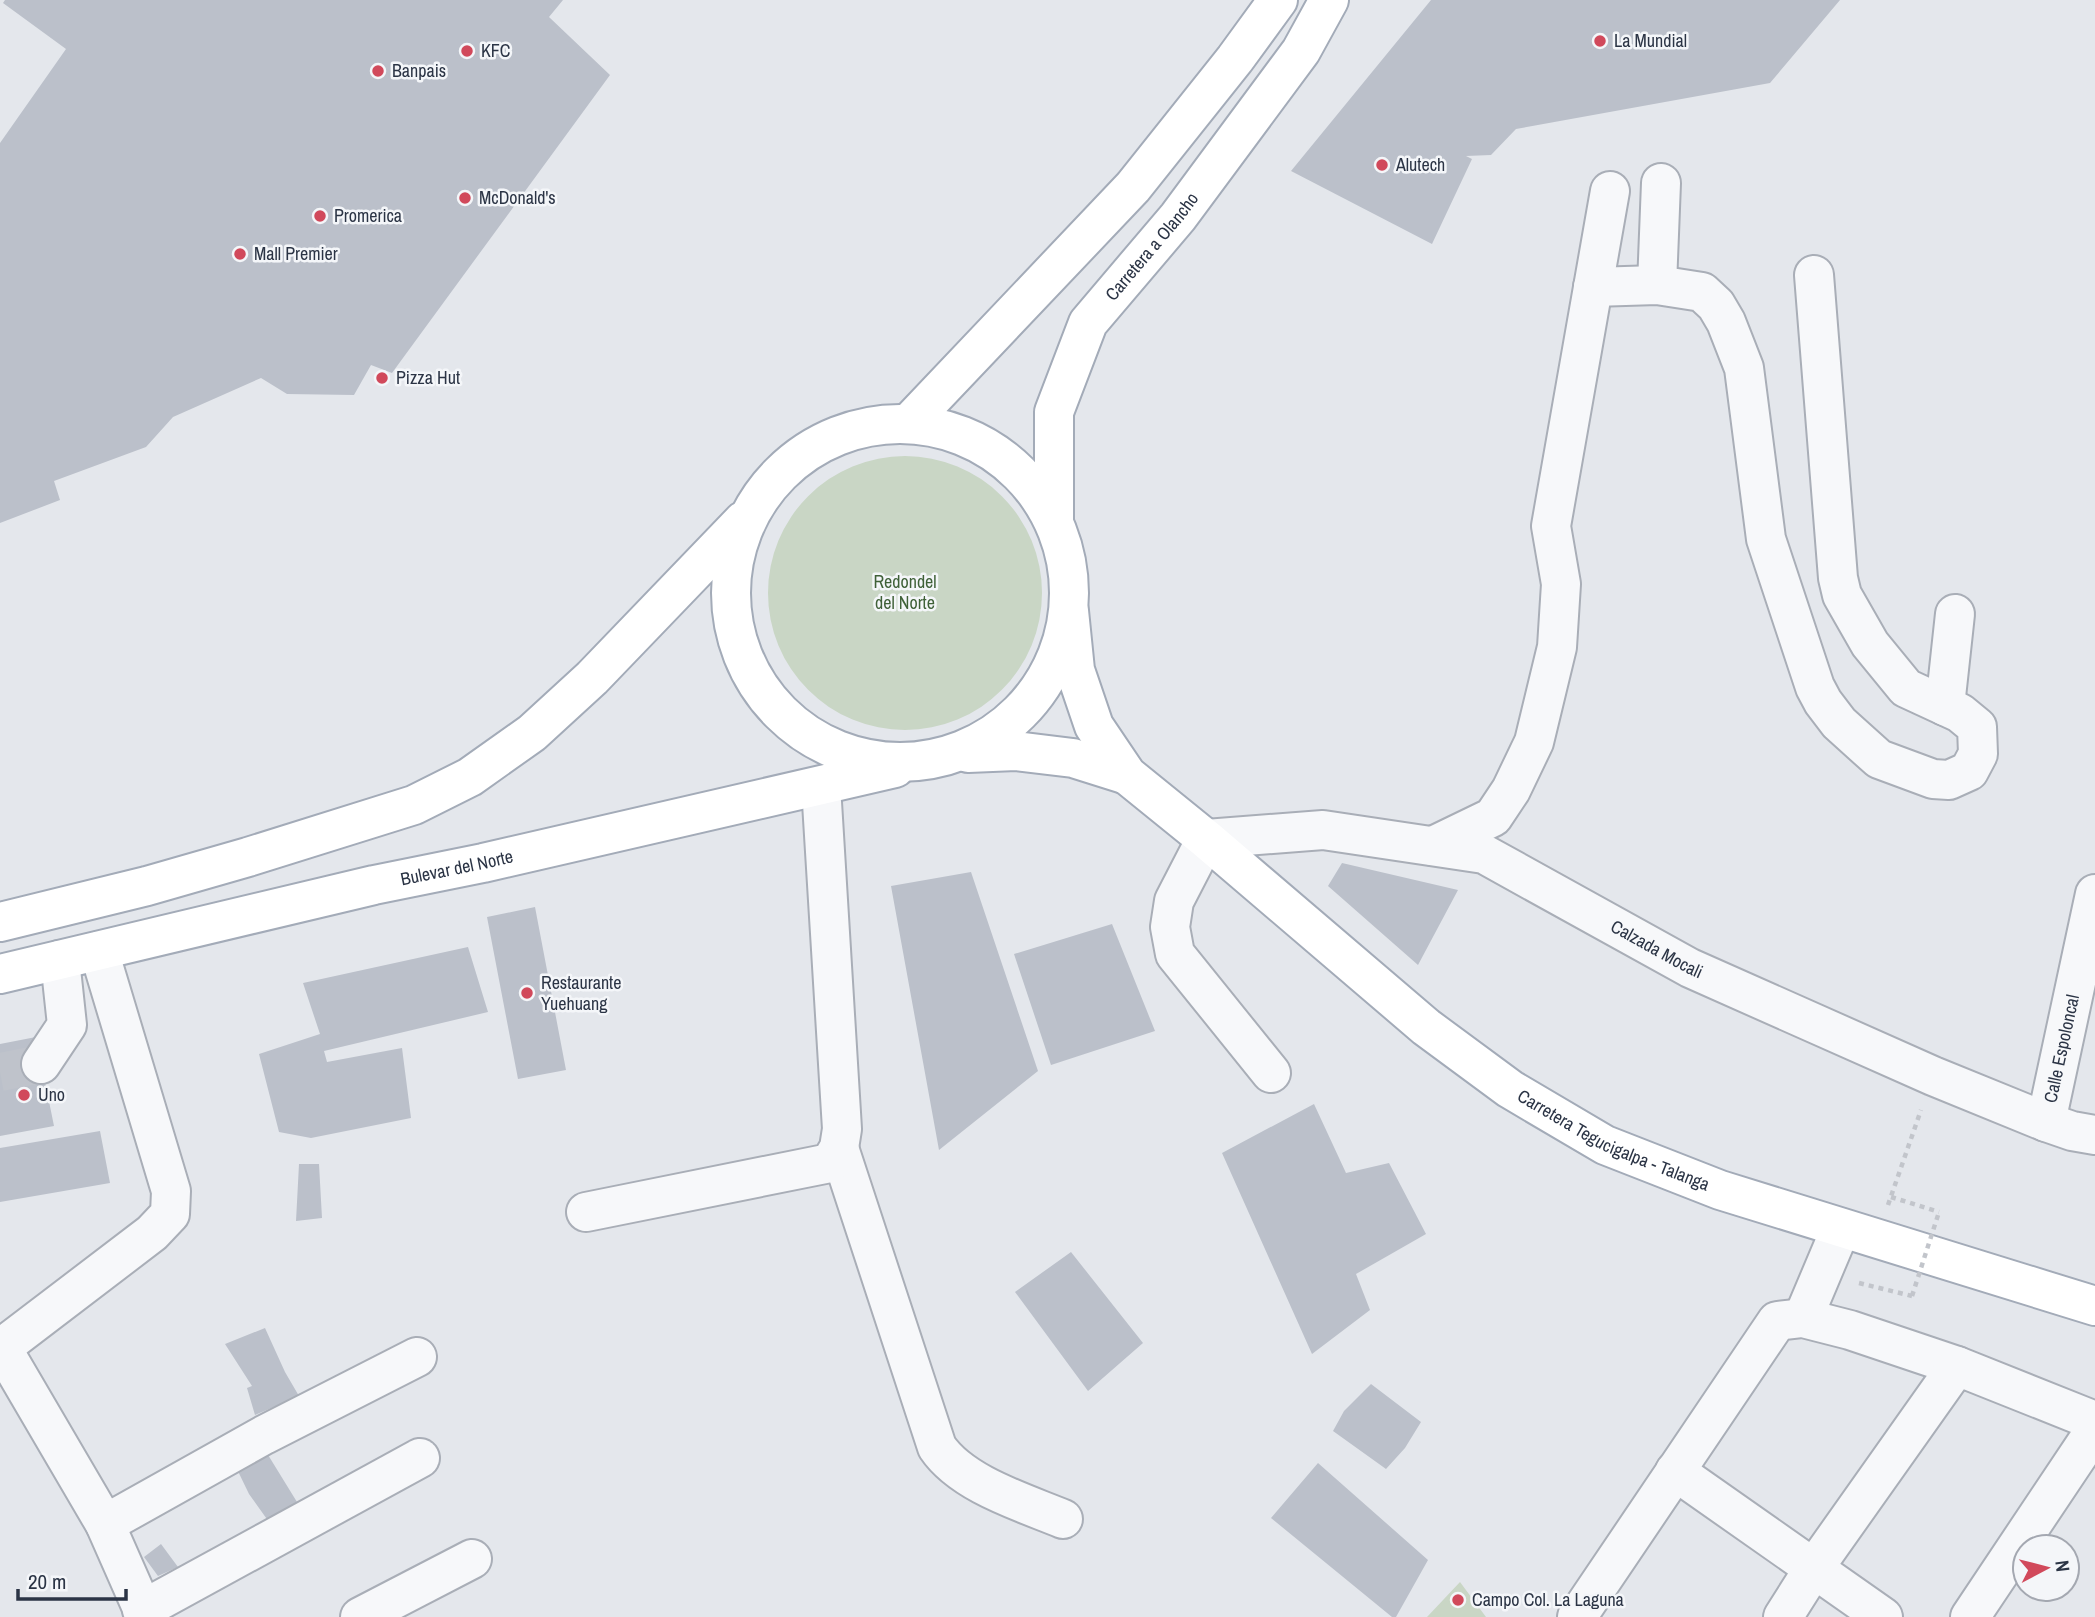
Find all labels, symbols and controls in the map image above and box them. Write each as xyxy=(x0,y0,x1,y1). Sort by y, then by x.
place label: La Mundial xyxy=(1614,28,1687,53)
marker: La Mundial xyxy=(1592,33,1608,49)
place label: KFC xyxy=(481,38,511,63)
marker: KFC xyxy=(459,43,475,59)
place label: Banpais xyxy=(392,58,446,83)
marker: Banpais xyxy=(370,63,386,79)
place label: Alutech xyxy=(1395,152,1445,177)
marker: Alutech xyxy=(1374,157,1390,173)
place label: McDonald's xyxy=(479,185,556,210)
street label: Carretera a Olancho xyxy=(1099,187,1204,306)
marker: McDonald's xyxy=(457,190,473,206)
place label: Promerica xyxy=(334,203,402,228)
marker: Promerica xyxy=(312,208,328,224)
place label: Mall Premier xyxy=(254,241,338,266)
marker: Mall Premier xyxy=(232,246,248,262)
place label: Pizza Hut xyxy=(396,365,460,390)
marker: Pizza Hut xyxy=(374,370,390,386)
park label: Redondel del Norte xyxy=(873,569,937,615)
street label: Bulevar del Norte xyxy=(398,843,515,891)
street label: Calzada Mocali xyxy=(1606,914,1707,984)
place label: Restaurante Yuehuang xyxy=(541,970,621,1016)
marker: Restaurante Yuehuang xyxy=(519,985,535,1001)
street label: Calle Espoloncal xyxy=(2037,992,2085,1105)
place label: Uno xyxy=(38,1082,65,1107)
street label: Carretera Tegucigalpa - Talanga xyxy=(1513,1083,1713,1197)
marker: Uno xyxy=(16,1087,32,1103)
north arrow xyxy=(2011,1533,2081,1603)
scale bar xyxy=(18,1558,126,1602)
text: N xyxy=(2049,1559,2076,1573)
text: 20 m xyxy=(28,1567,66,1596)
place label: Campo Col. La Laguna xyxy=(1472,1587,1624,1612)
marker: Campo Col. La Laguna xyxy=(1450,1592,1466,1608)

